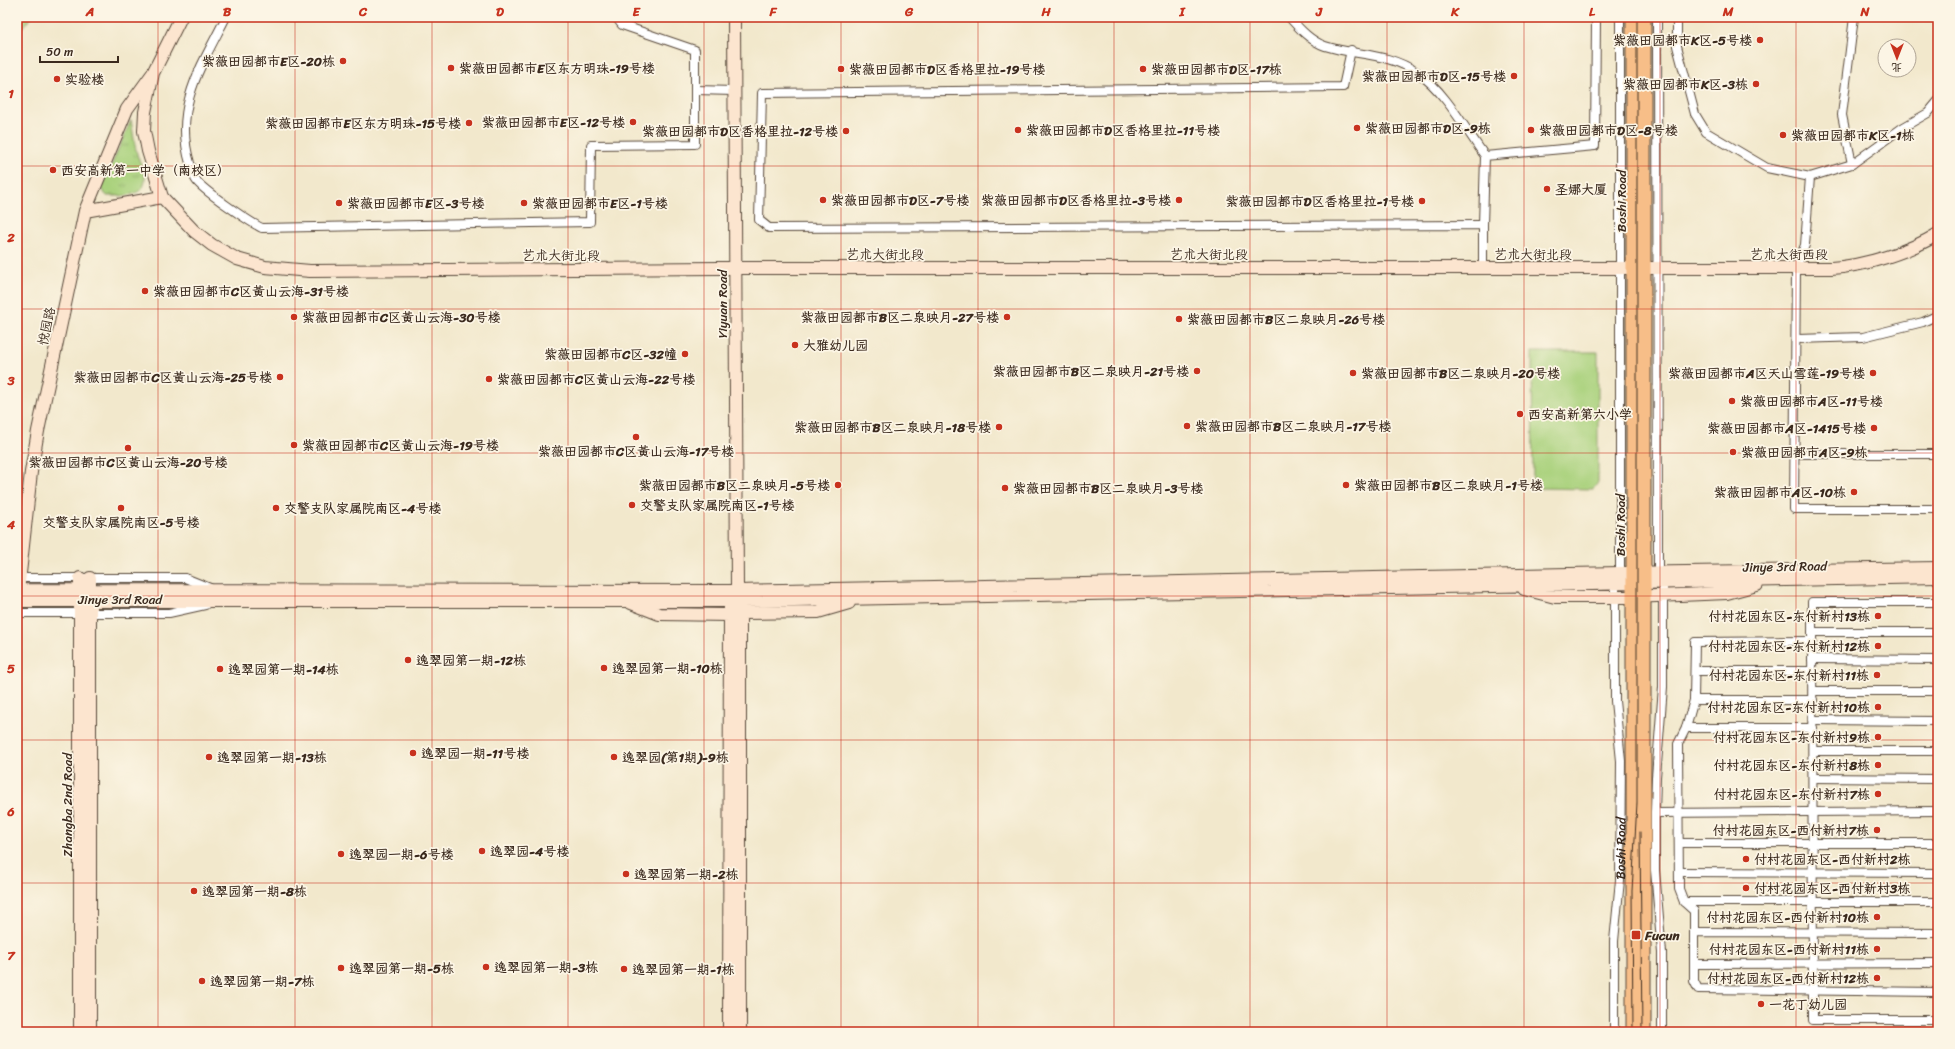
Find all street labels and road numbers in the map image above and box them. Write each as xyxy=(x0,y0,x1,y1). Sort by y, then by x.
street label: Boshi Road xyxy=(1610,169,1633,232)
street label: 艺术大街北段 xyxy=(846,243,924,266)
street label: 艺术大街北段 xyxy=(1170,243,1248,266)
street label: 艺术大街北段 xyxy=(1494,243,1572,266)
street label: 艺术大街西段 xyxy=(1750,243,1828,266)
street label: 艺术大街北段 xyxy=(522,244,600,267)
street label: Yiyuan Road xyxy=(711,269,734,338)
street label: 悦园路 xyxy=(31,305,62,348)
street label: Boshi Road xyxy=(1609,493,1632,556)
street label: Jinye 3rd Road xyxy=(1742,554,1828,579)
street label: Jinye 3rd Road xyxy=(77,588,163,611)
street label: Zhangba 2nd Road xyxy=(56,752,79,857)
street label: Boshi Road xyxy=(1609,816,1633,880)

